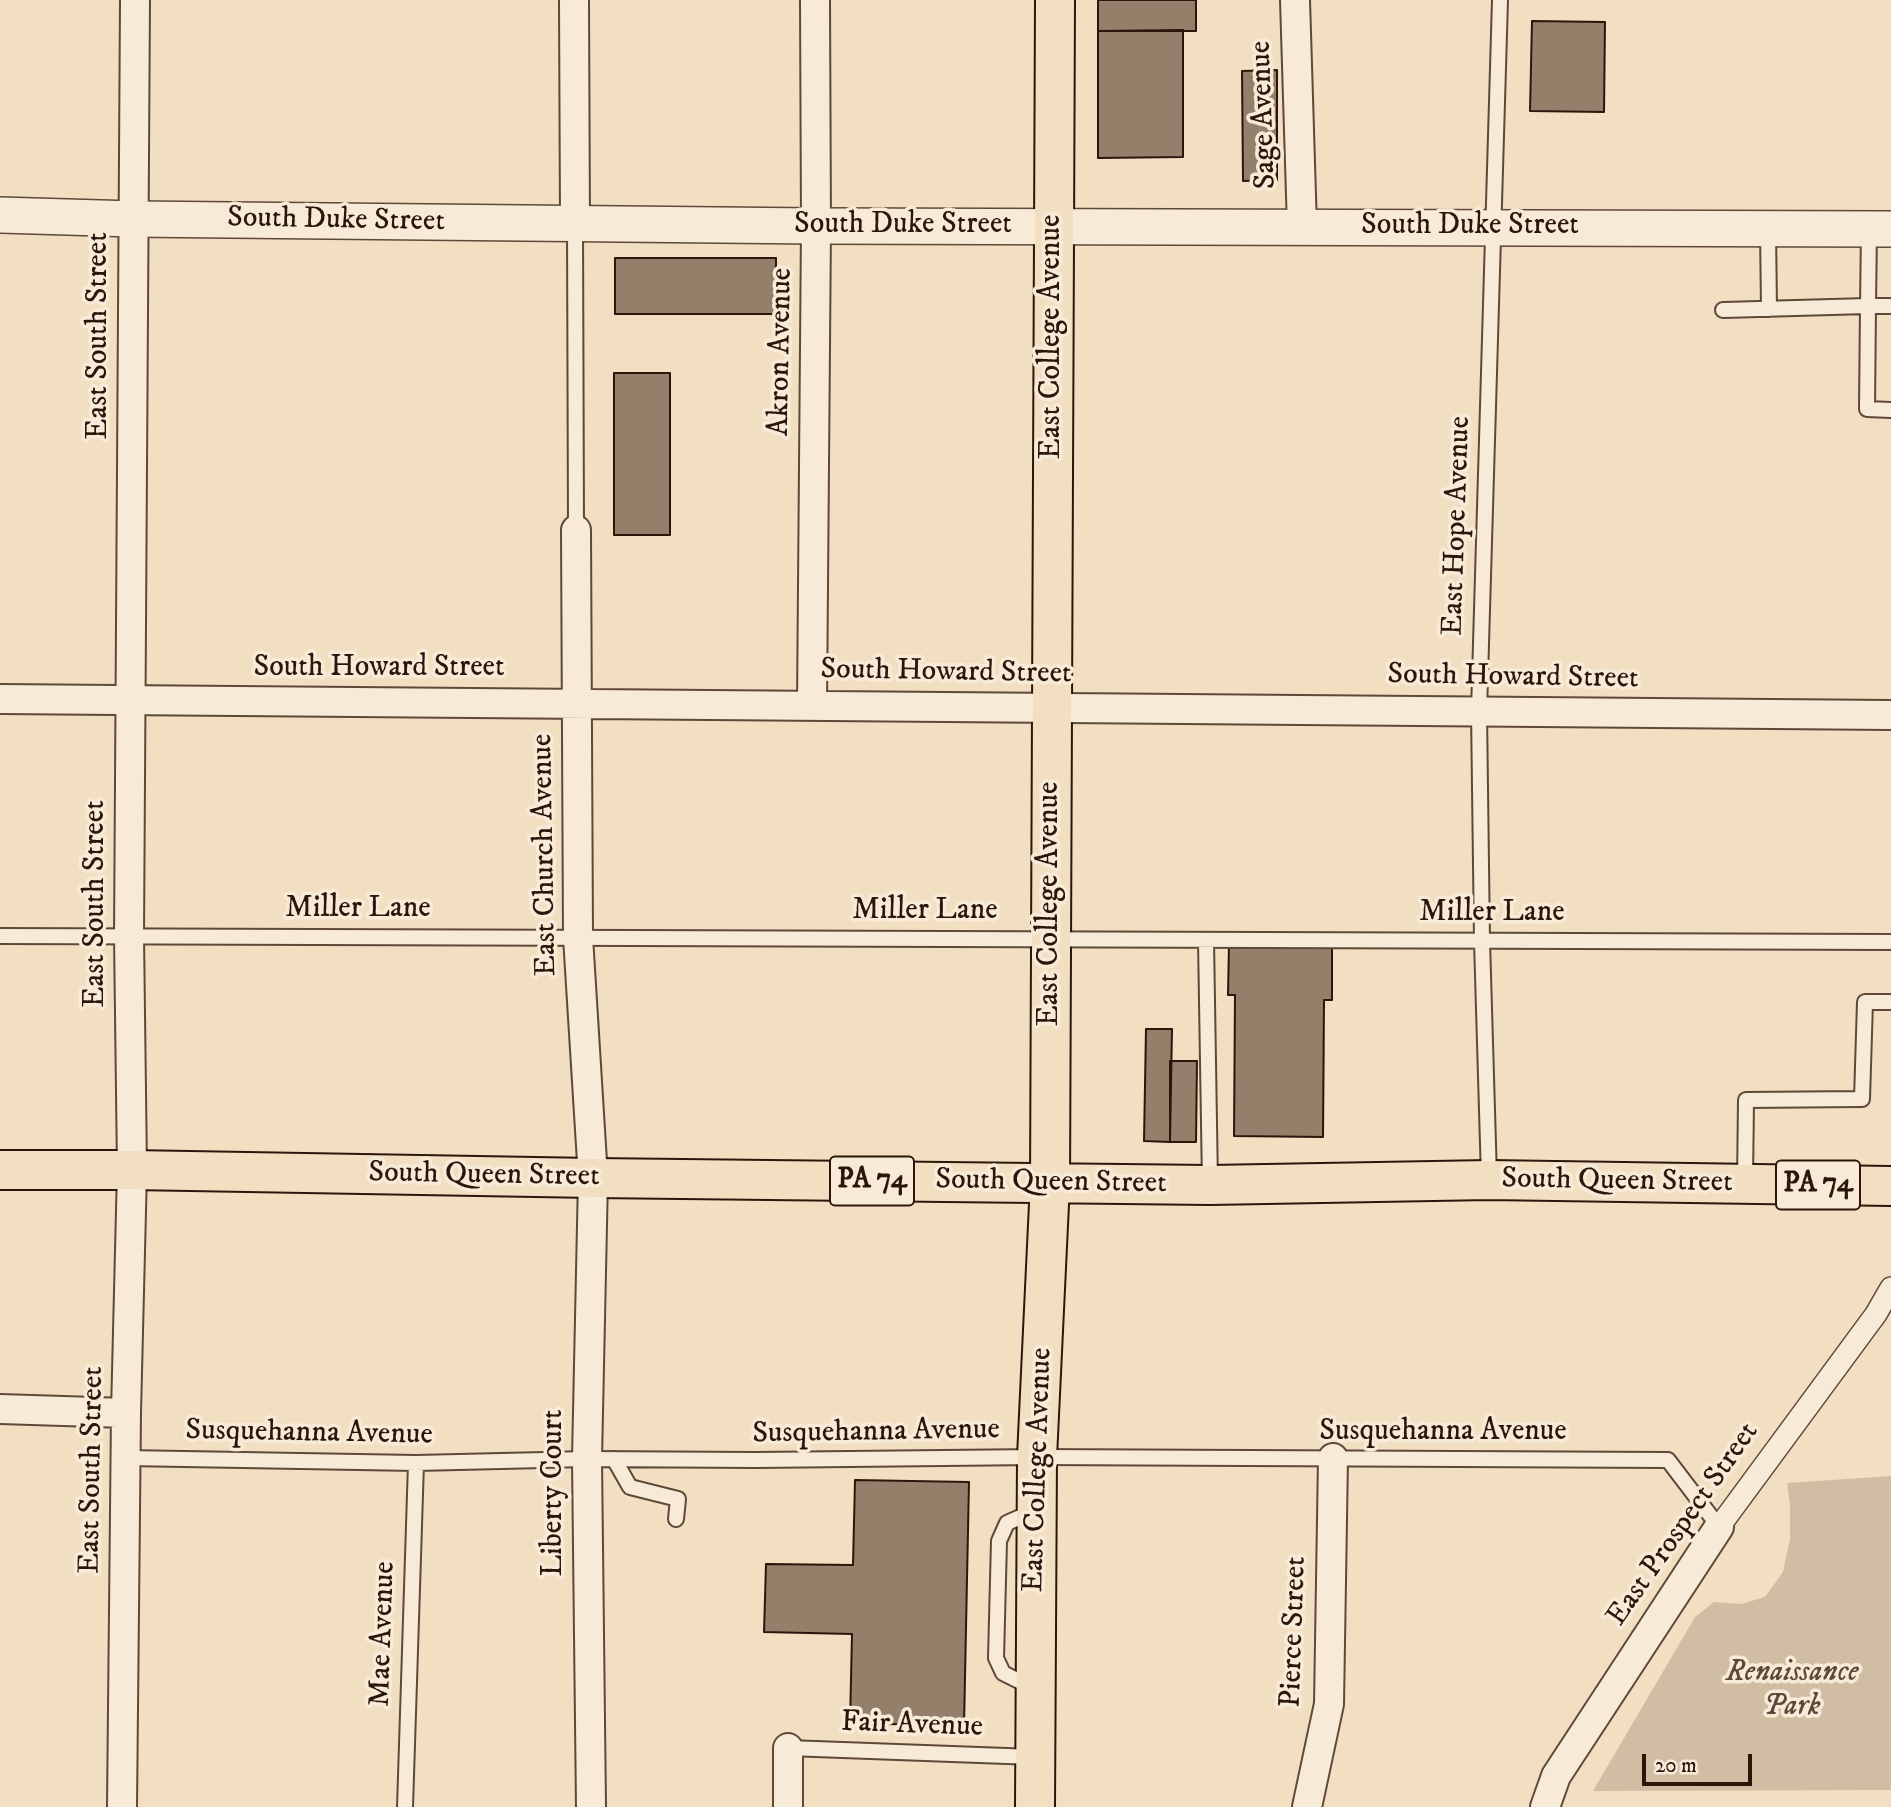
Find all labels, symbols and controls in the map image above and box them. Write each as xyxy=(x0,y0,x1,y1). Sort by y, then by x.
street label: Sage Avenue xyxy=(1244,40,1286,190)
street label: South Duke Street xyxy=(227,201,445,241)
street label: South Duke Street xyxy=(794,208,1012,244)
street label: South Duke Street xyxy=(1361,209,1579,245)
street label: East College Avenue xyxy=(1035,215,1071,459)
street label: East South Street xyxy=(82,232,118,440)
street label: Akron Avenue xyxy=(763,268,801,436)
street label: East Hope Avenue xyxy=(1436,416,1480,636)
street label: South Howard Street xyxy=(253,651,505,687)
street label: South Howard Street xyxy=(820,653,1072,693)
street label: South Howard Street xyxy=(1387,658,1639,698)
street label: East Church Avenue xyxy=(526,733,566,977)
street label: East College Avenue xyxy=(1033,782,1069,1026)
street label: East South Street xyxy=(79,800,115,1008)
street label: Miller Lane xyxy=(285,892,431,928)
street label: Miller Lane xyxy=(852,894,998,930)
street label: Miller Lane xyxy=(1419,896,1565,932)
street label: South Queen Street xyxy=(368,1156,600,1196)
road number: PA 74 xyxy=(830,1156,914,1206)
road number: PA 74 xyxy=(1776,1160,1860,1210)
street label: South Queen Street xyxy=(1501,1162,1733,1202)
street label: South Queen Street xyxy=(935,1163,1167,1203)
street label: East College Avenue xyxy=(1017,1347,1061,1593)
street label: East South Street xyxy=(73,1366,113,1574)
street label: Liberty Court xyxy=(537,1409,573,1577)
street label: Susquehanna Avenue xyxy=(752,1413,1000,1453)
street label: Susquehanna Avenue xyxy=(185,1414,433,1454)
street label: Susquehanna Avenue xyxy=(1319,1415,1567,1451)
street label: East Prospect Street xyxy=(1600,1416,1768,1634)
street label: Pierce Street xyxy=(1274,1556,1316,1708)
street label: Mae Avenue xyxy=(363,1561,405,1707)
park label: Renaissance Park xyxy=(1726,1656,1858,1726)
street label: Fair Avenue xyxy=(840,1706,984,1746)
scale bar xyxy=(1646,1741,1756,1785)
text: 20 m xyxy=(1655,1753,1697,1779)

